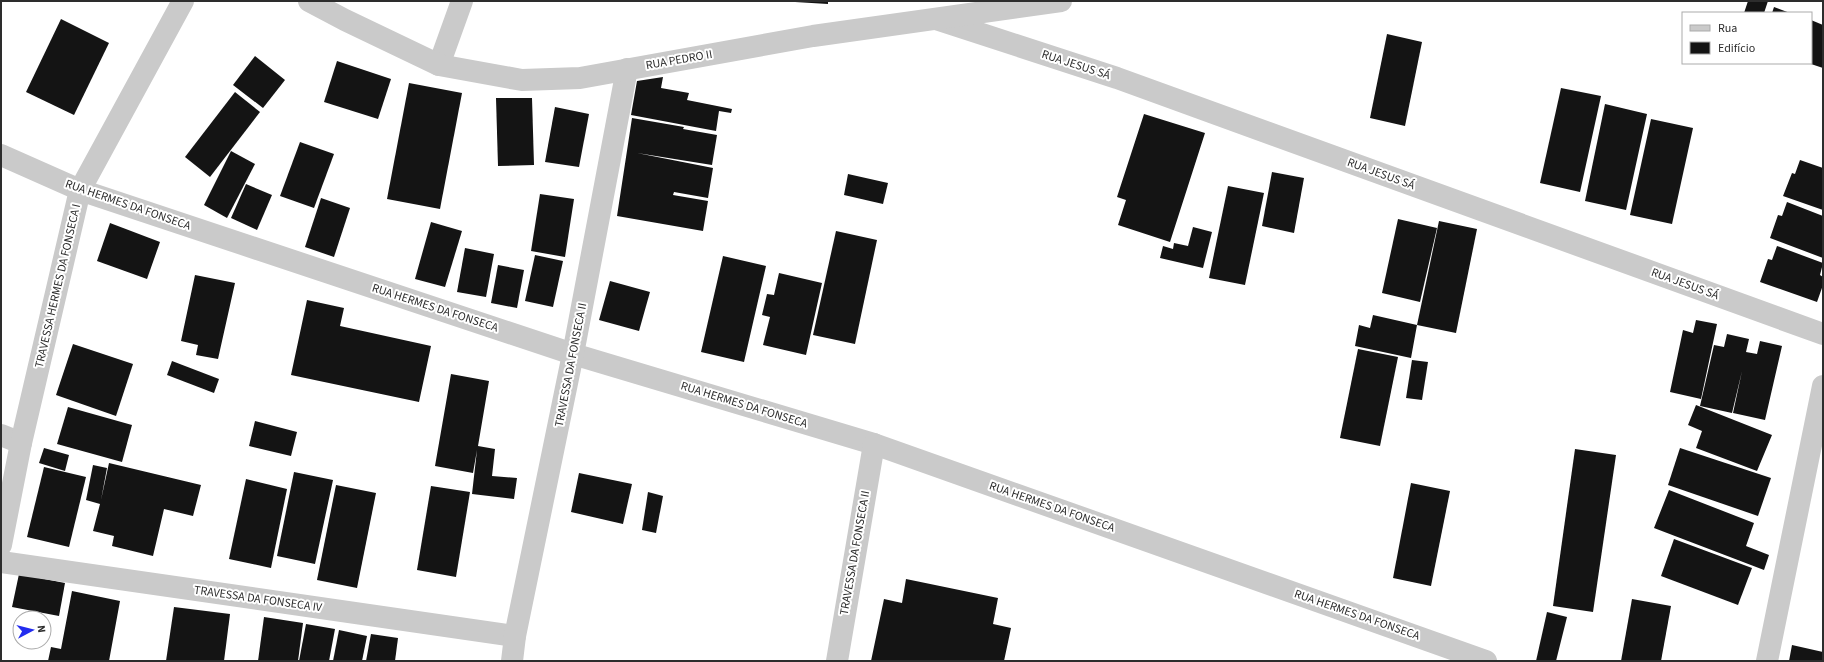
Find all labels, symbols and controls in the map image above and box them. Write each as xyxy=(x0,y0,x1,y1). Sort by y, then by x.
legend xyxy=(1682,12,1812,64)
text: Rua xyxy=(1718,20,1737,37)
text: Edifício xyxy=(1718,40,1755,57)
street label: RUA PEDRO II xyxy=(644,46,714,74)
street label: RUA JESUS SÁ xyxy=(1040,46,1113,84)
street label: RUA JESUS SÁ xyxy=(1345,154,1418,194)
street label: RUA HERMES DA FONSECA xyxy=(63,175,194,235)
street label: TRAVESSA HERMES DA FONSECA I xyxy=(31,202,85,370)
street label: RUA JESUS SÁ xyxy=(1649,264,1722,304)
street label: RUA HERMES DA FONSECA xyxy=(370,280,501,337)
street label: TRAVESSA DA FONSECA II xyxy=(551,301,591,429)
street label: RUA HERMES DA FONSECA xyxy=(678,378,810,433)
street label: RUA HERMES DA FONSECA xyxy=(987,477,1118,537)
street label: TRAVESSA DA FONSECA II xyxy=(836,489,874,617)
street label: TRAVESSA DA FONSECA IV xyxy=(193,582,324,617)
street label: RUA HERMES DA FONSECA xyxy=(1292,585,1423,645)
north arrow xyxy=(12,610,52,650)
text: N xyxy=(34,624,49,633)

